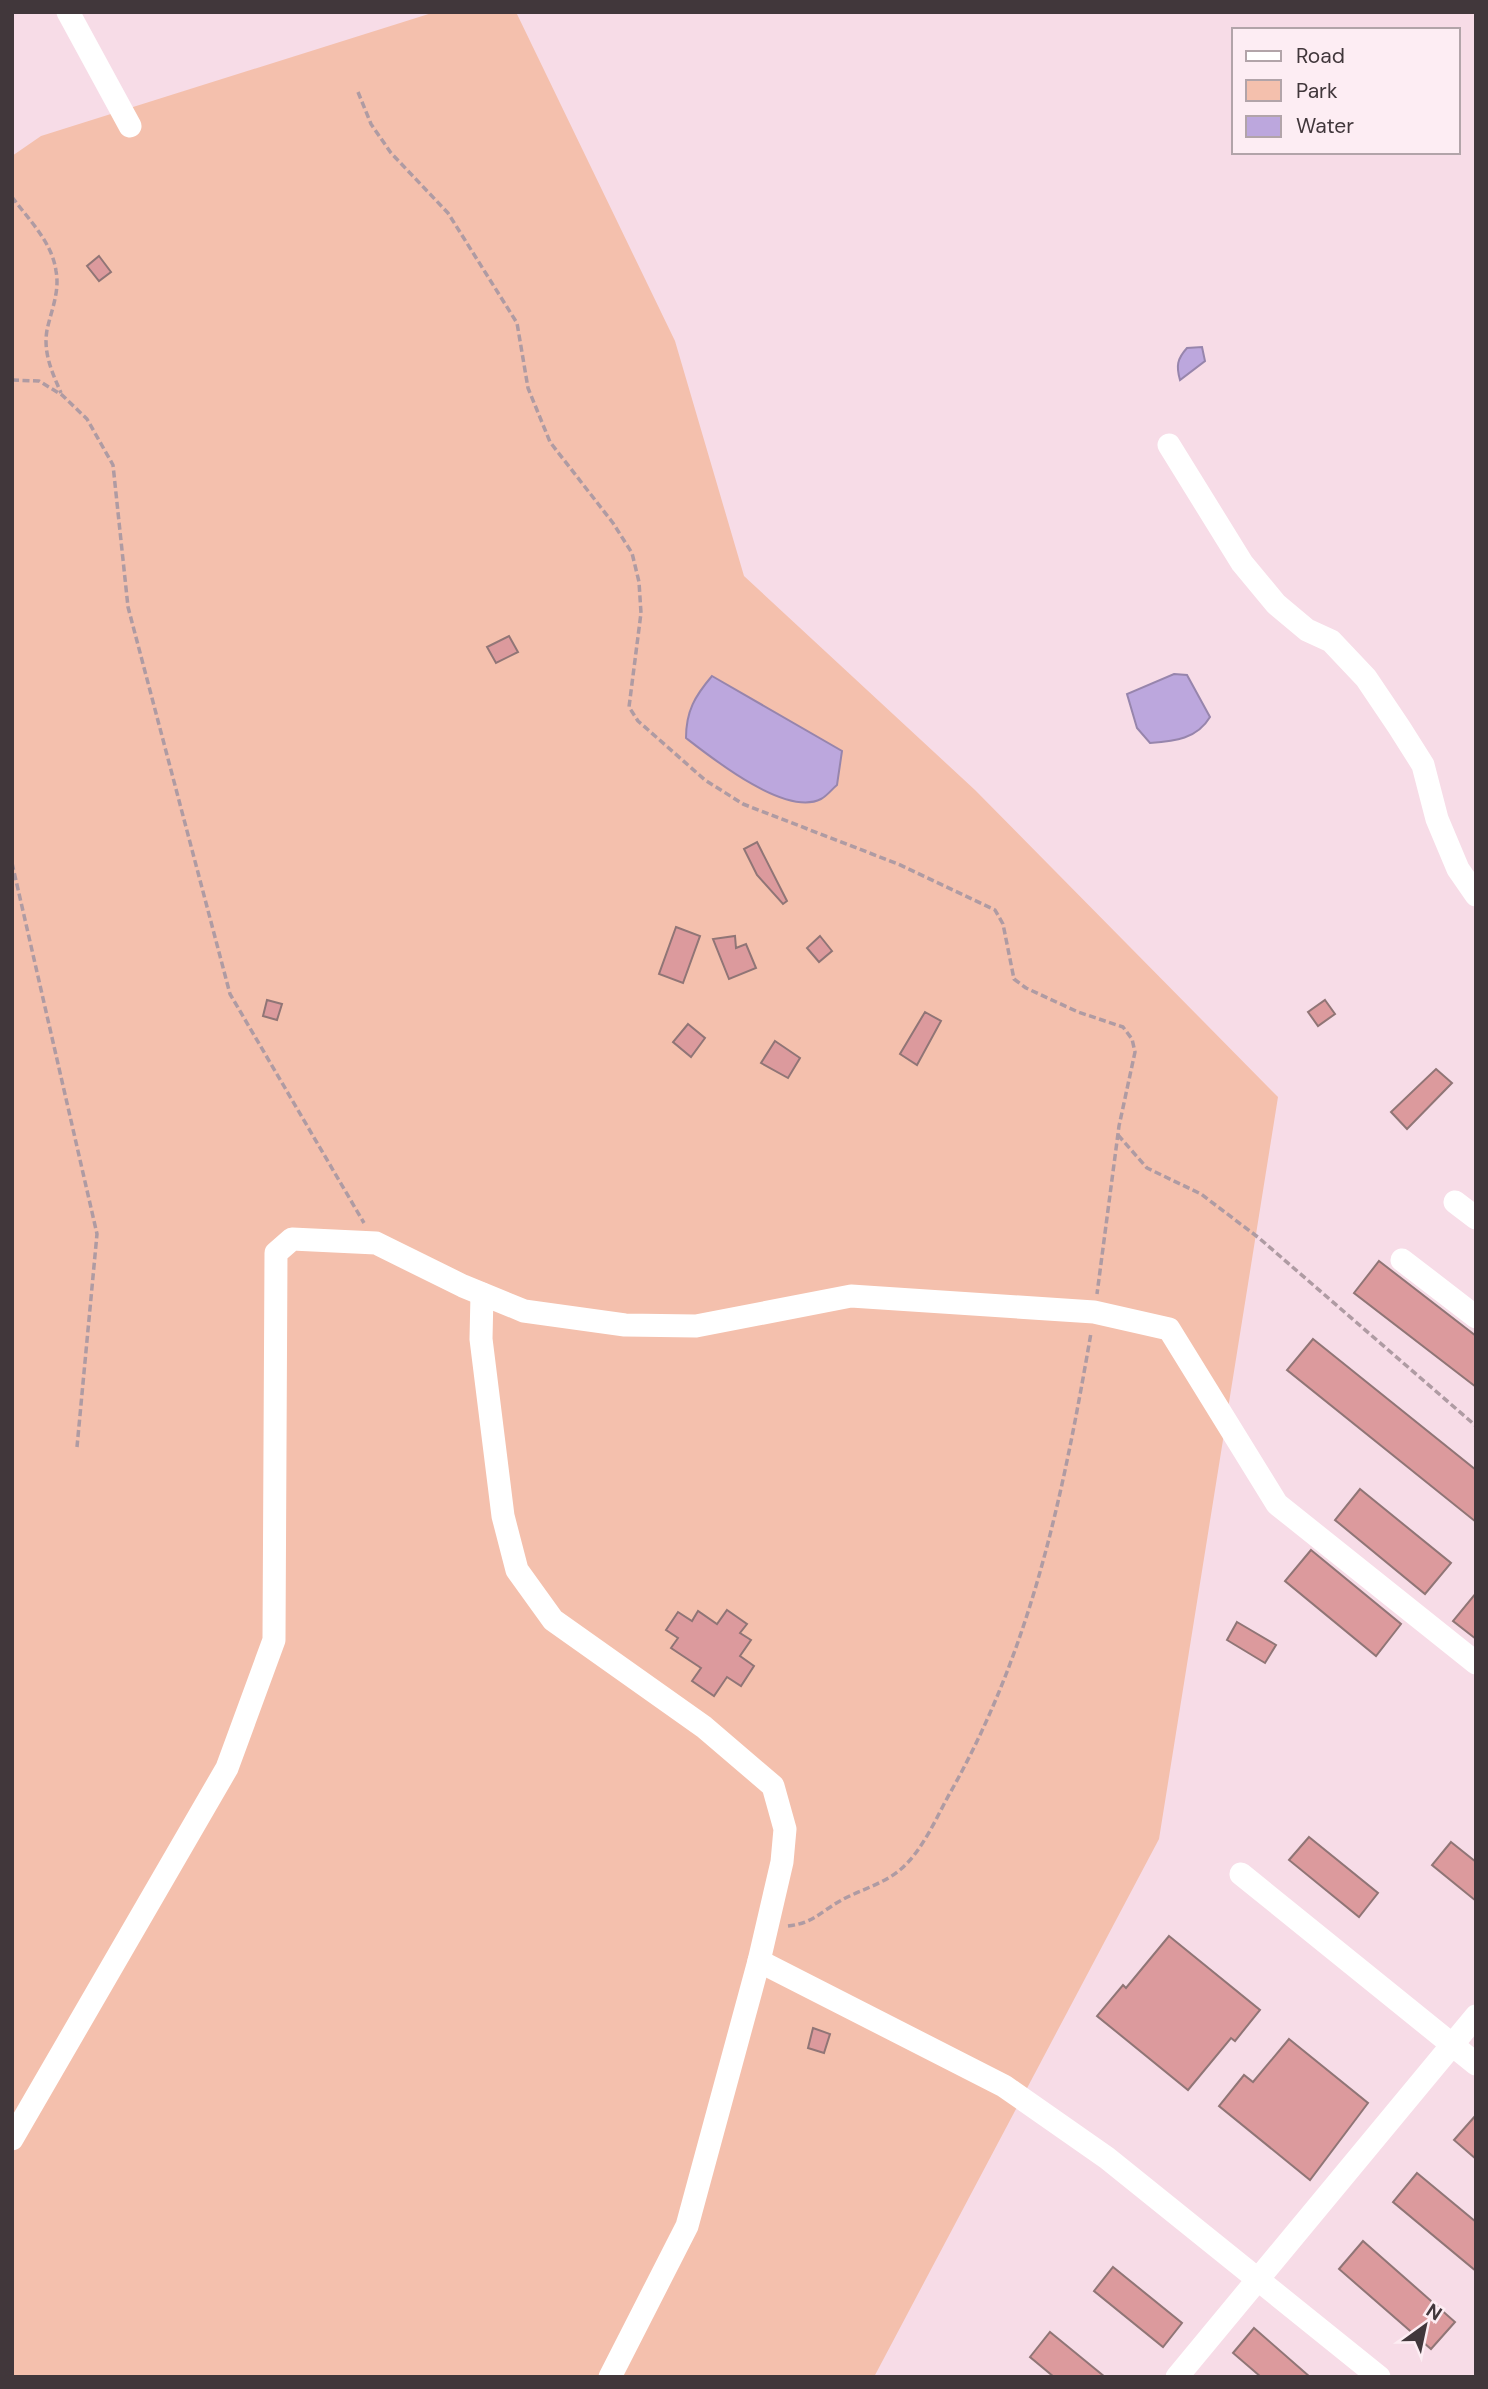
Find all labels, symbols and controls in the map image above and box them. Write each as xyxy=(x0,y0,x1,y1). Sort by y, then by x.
legend xyxy=(1232,28,1460,154)
text: Road xyxy=(1296,42,1345,70)
text: Park xyxy=(1296,77,1338,105)
text: Water xyxy=(1296,112,1354,140)
north arrow xyxy=(1390,2291,1460,2361)
text: N xyxy=(1421,2298,1447,2326)

